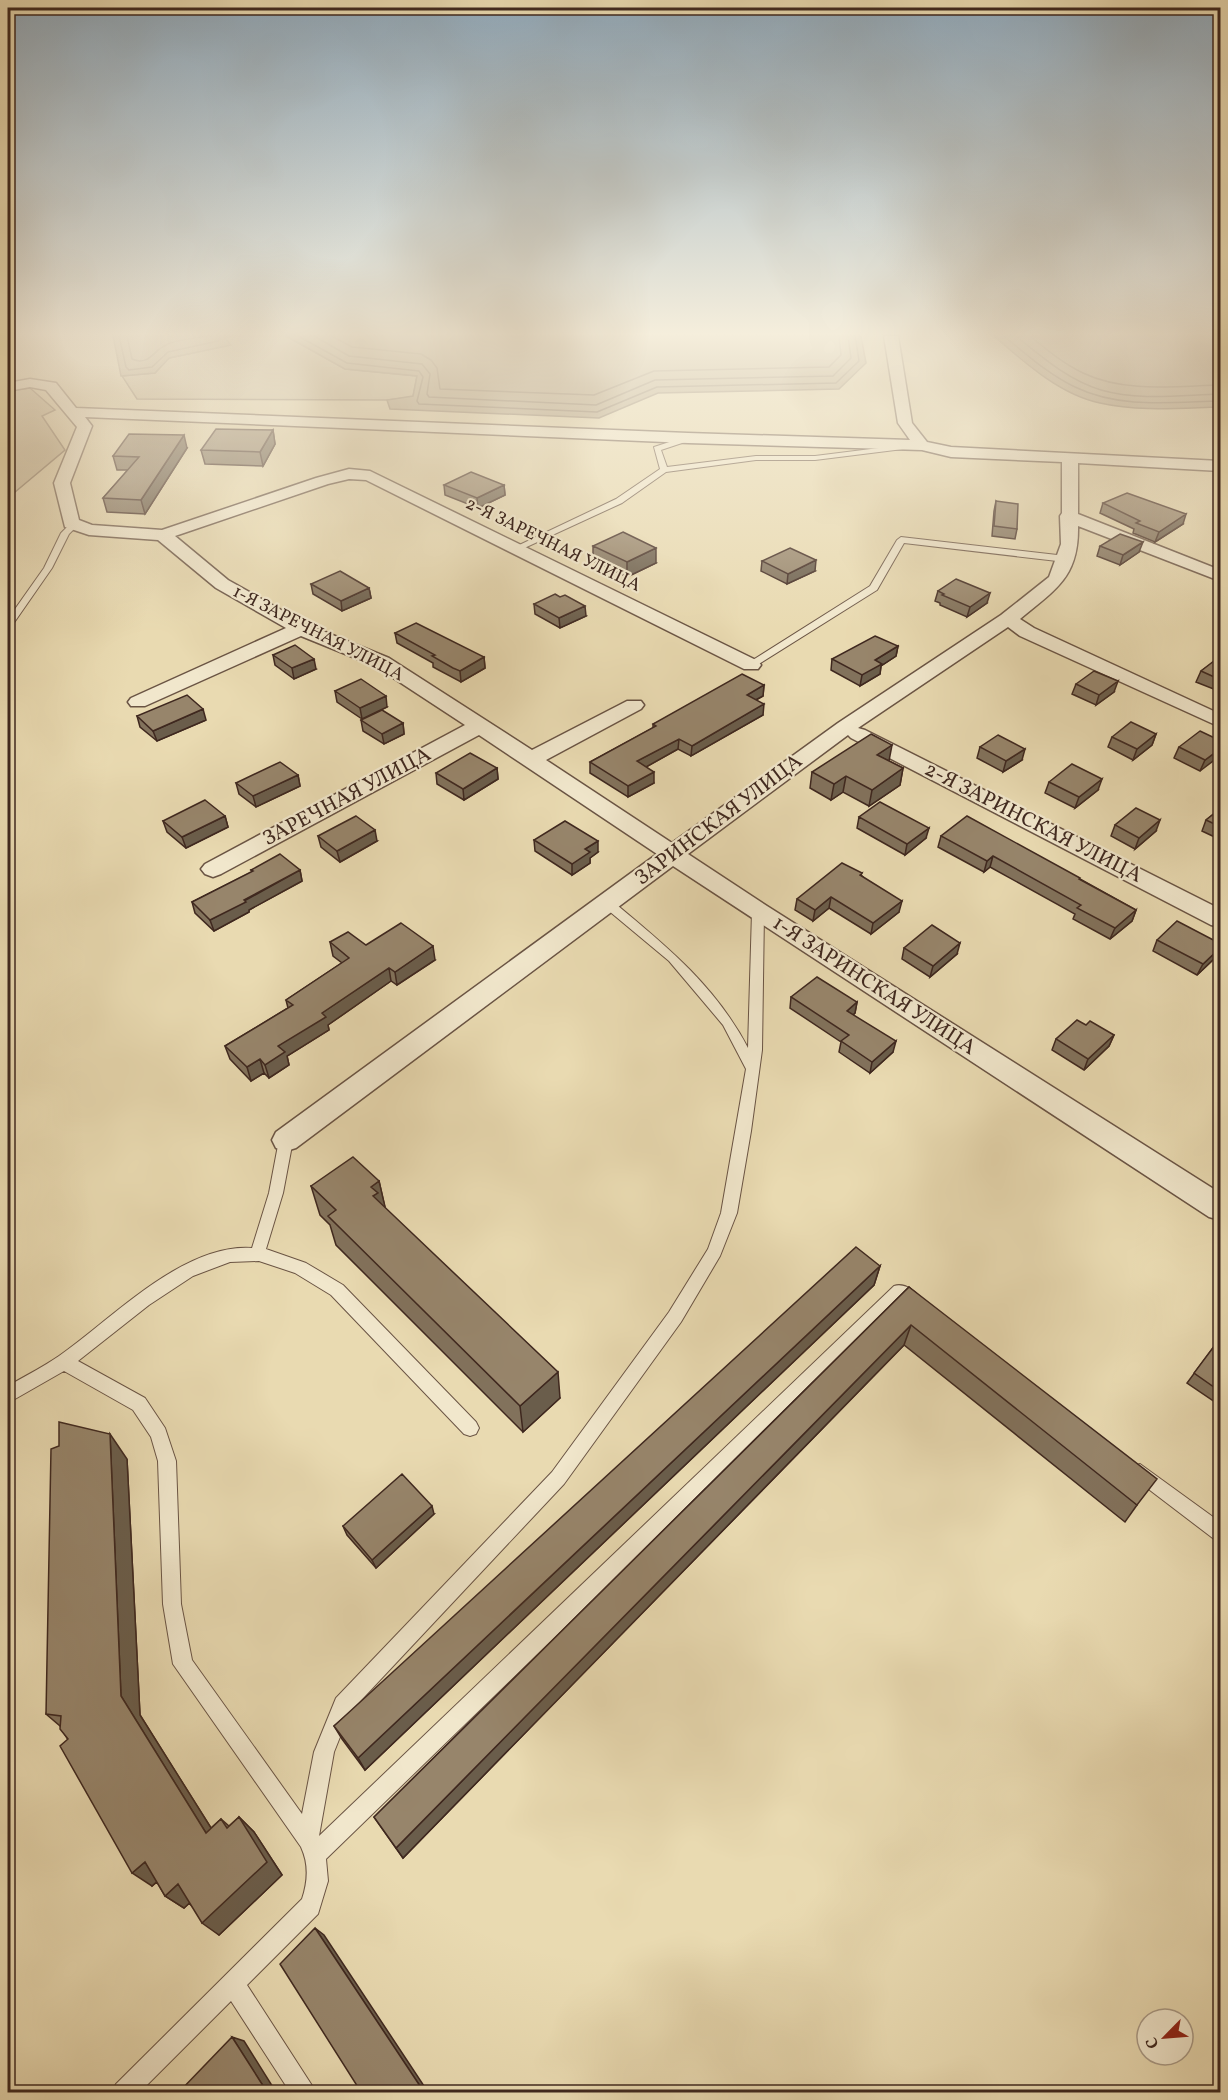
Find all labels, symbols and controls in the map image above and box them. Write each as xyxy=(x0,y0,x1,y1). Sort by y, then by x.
street label: 2-Я ЗАРЕЧНАЯ УЛИЦА xyxy=(461,492,645,599)
street label: 1-Я ЗАРЕЧНАЯ УЛИЦА xyxy=(228,580,408,688)
street label: ЗАРЕЧНАЯ УЛИЦА xyxy=(258,740,436,854)
street label: ЗАРИНСКАЯ УЛИЦА xyxy=(629,747,809,893)
street label: 2-Я ЗАРИНСКАЯ УЛИЦА xyxy=(919,755,1147,891)
street label: 1-Я ЗАРИНСКАЯ УЛИЦА xyxy=(767,909,981,1063)
north arrow xyxy=(1135,2007,1195,2067)
text: С xyxy=(1141,2033,1165,2052)

